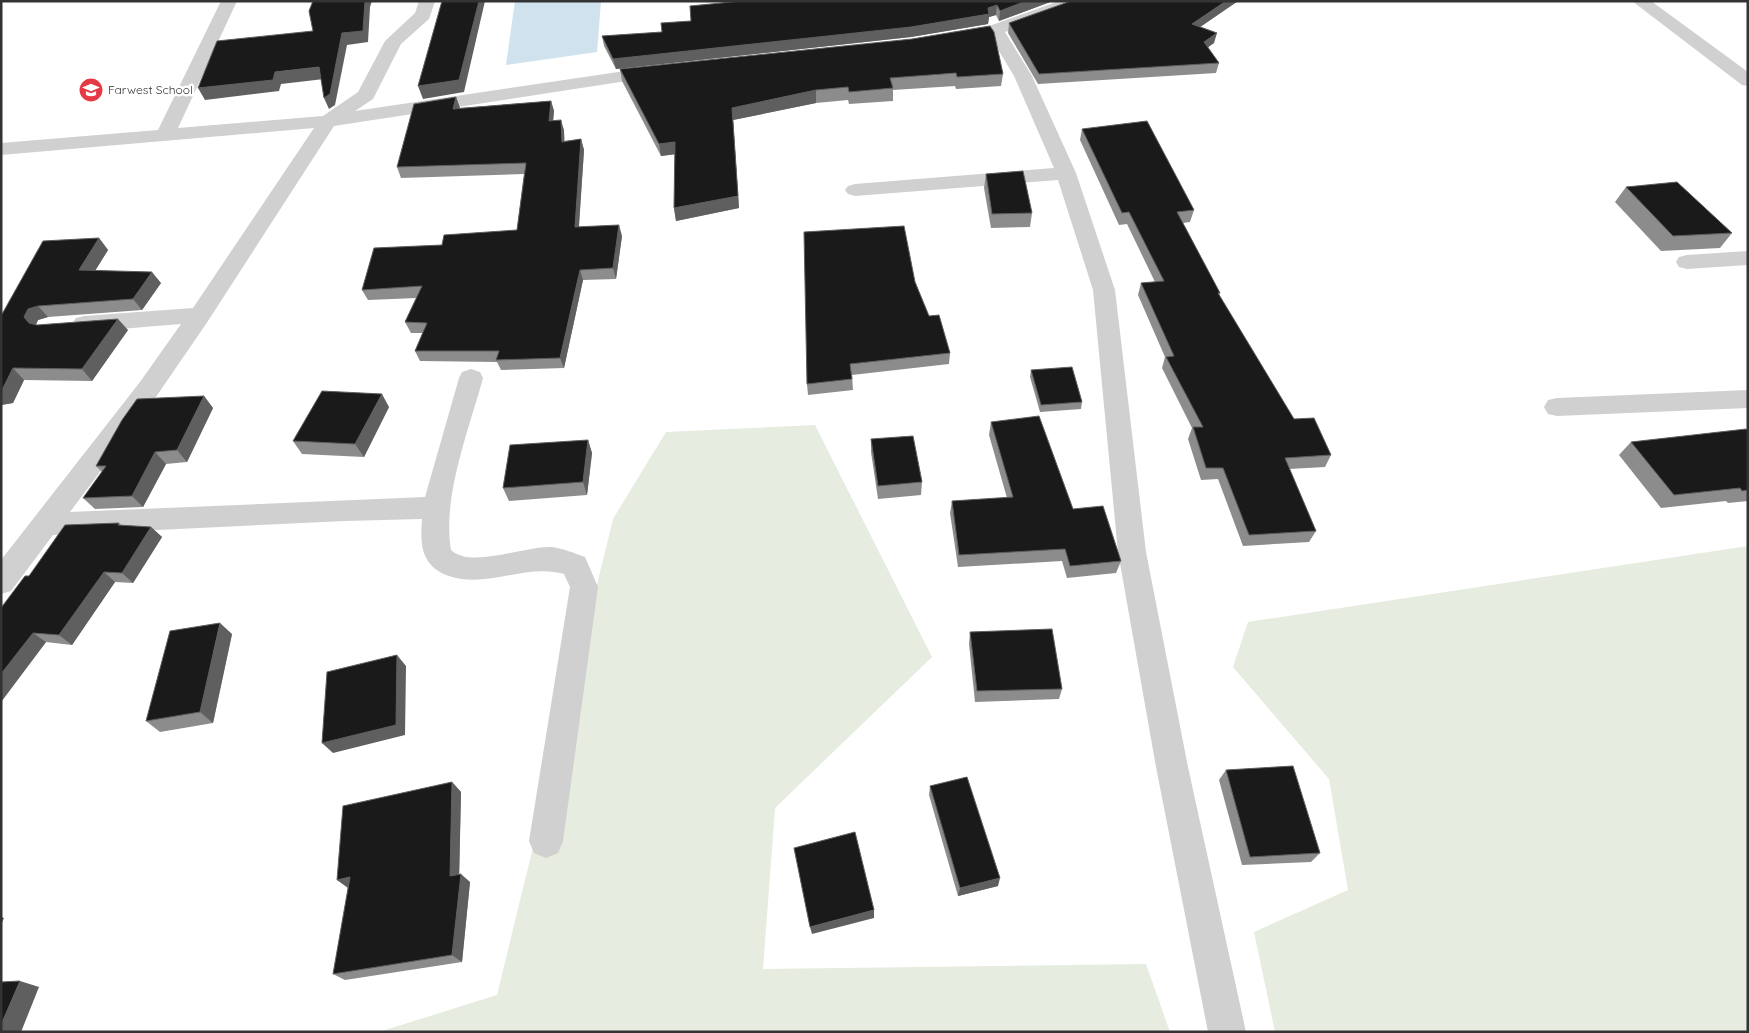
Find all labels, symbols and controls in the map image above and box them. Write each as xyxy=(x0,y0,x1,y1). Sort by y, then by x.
school or university icon: Farwest School xyxy=(78,77,104,103)
place label: Farwest School xyxy=(108,82,193,97)

